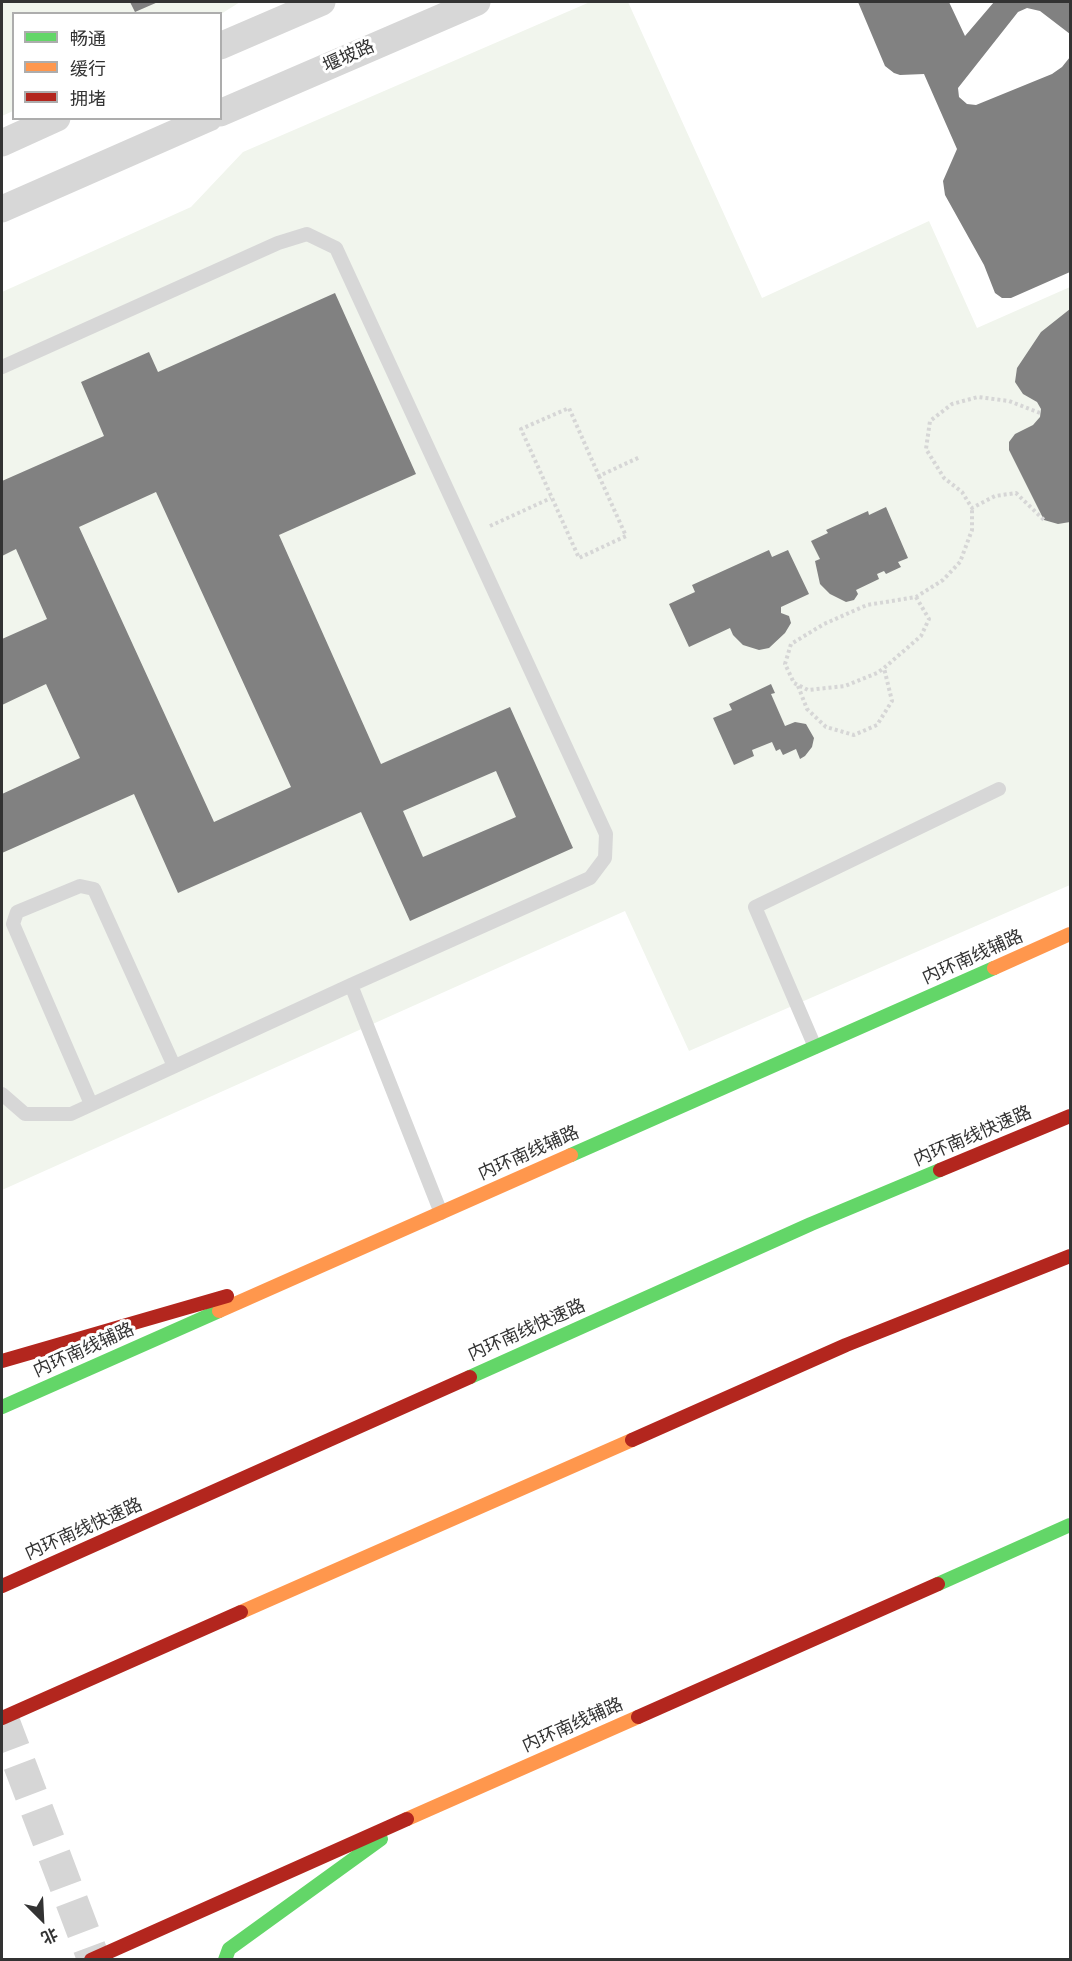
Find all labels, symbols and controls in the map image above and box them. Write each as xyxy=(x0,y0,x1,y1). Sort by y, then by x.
legend xyxy=(12,12,222,120)
text: 畅通 xyxy=(70,28,106,49)
street label: 堰坡路 xyxy=(320,36,378,78)
text: 缓行 xyxy=(70,58,106,79)
text: 拥堵 xyxy=(70,88,106,109)
street label: 内环南线辅路 xyxy=(919,926,1027,990)
street label: 内环南线快速路 xyxy=(911,1102,1035,1172)
street label: 内环南线辅路 xyxy=(475,1122,583,1186)
street label: 内环南线快速路 xyxy=(465,1296,589,1366)
street label: 内环南线辅路 xyxy=(30,1319,138,1383)
street label: 内环南线快速路 xyxy=(22,1495,146,1565)
street label: 内环南线辅路 xyxy=(519,1694,627,1758)
north arrow xyxy=(12,1889,72,1949)
text: 北 xyxy=(38,1924,61,1948)

